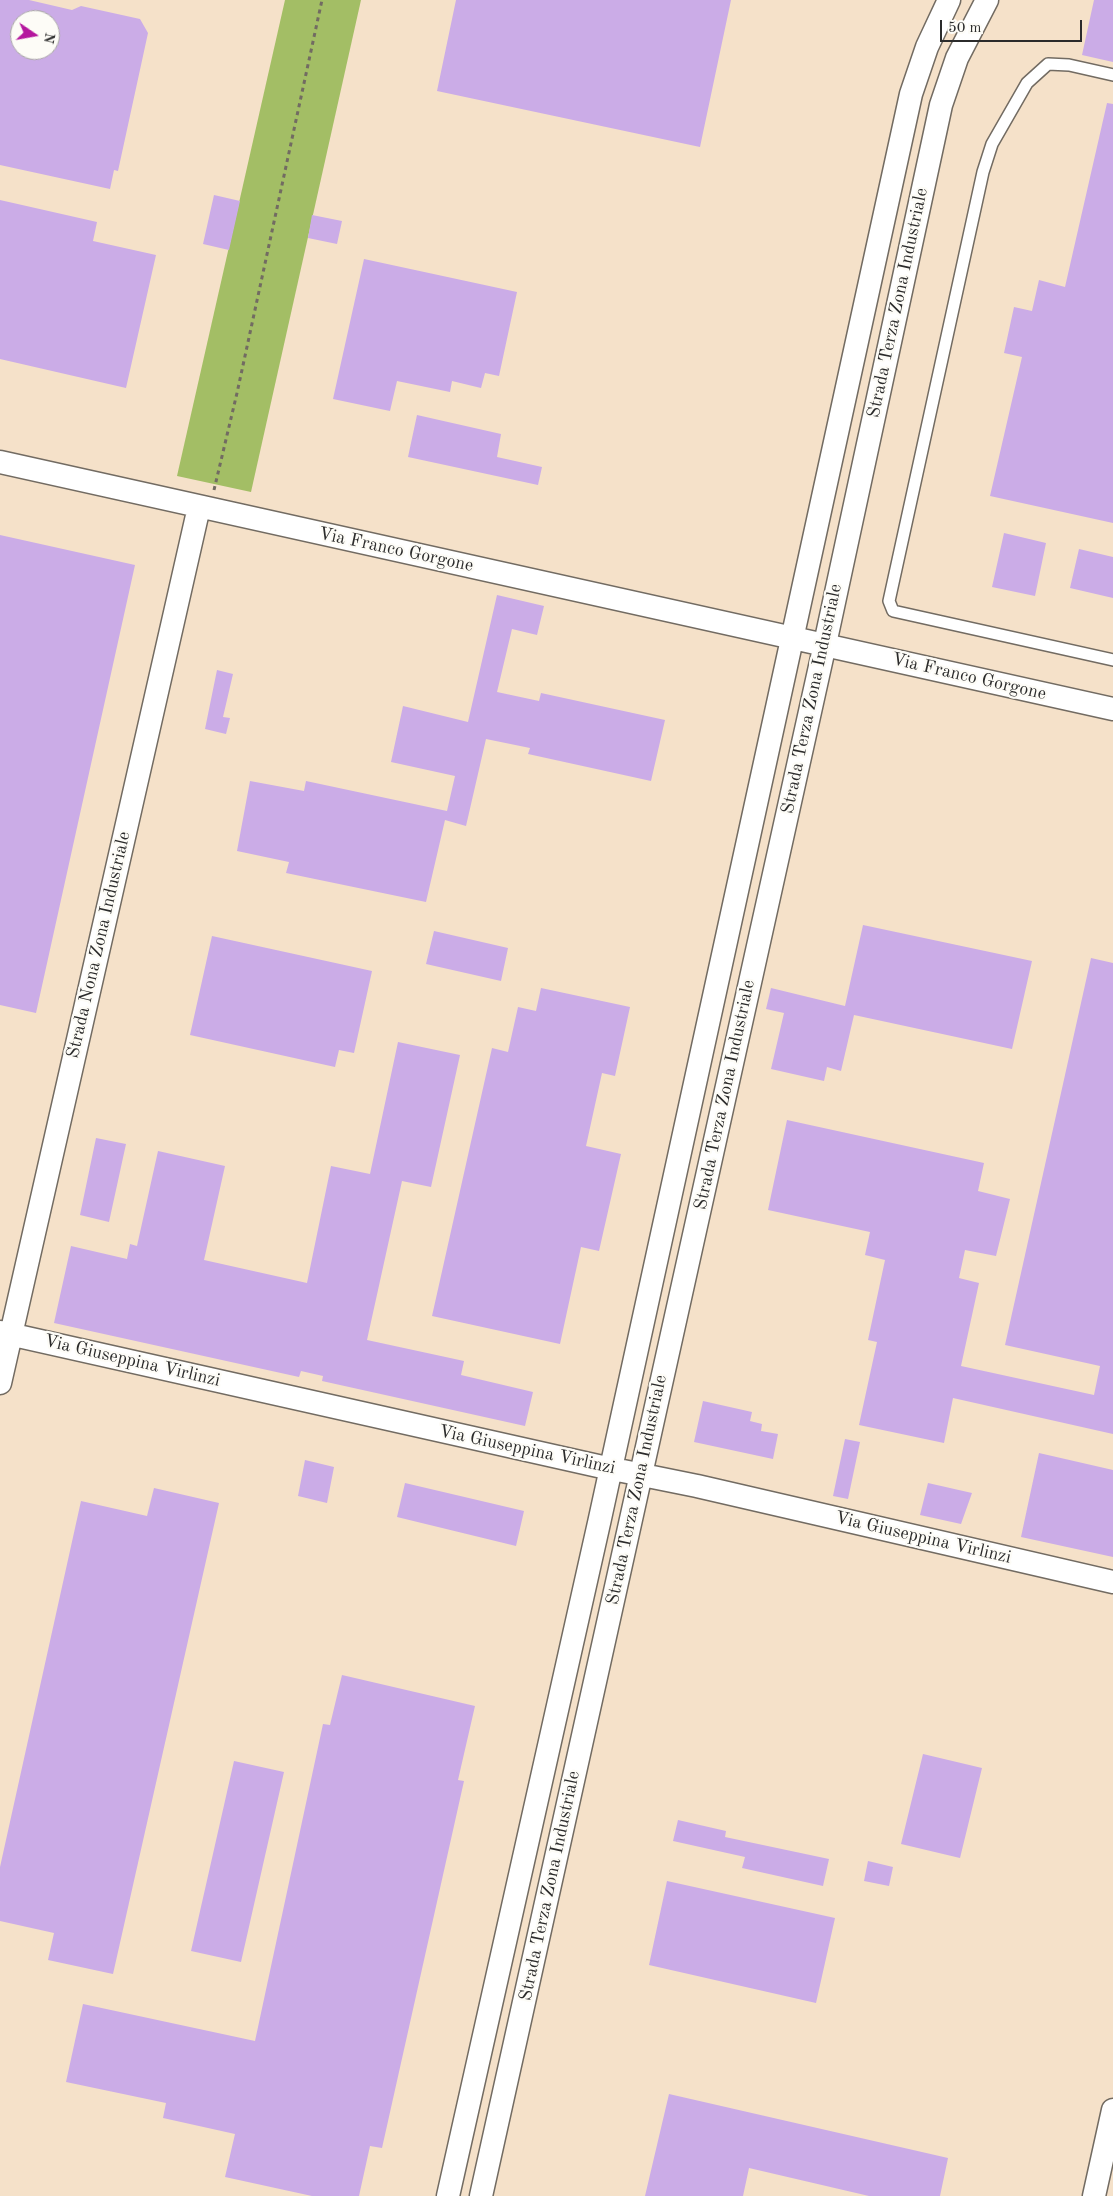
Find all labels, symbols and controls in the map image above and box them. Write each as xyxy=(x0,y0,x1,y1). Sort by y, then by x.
north arrow xyxy=(10,10,60,60)
scale bar xyxy=(943,10,1086,42)
text: 50 m xyxy=(948,21,982,36)
text: N xyxy=(41,31,57,45)
street label: Strada Terza Zona Industriale xyxy=(863,186,933,420)
street label: Via Franco Gorgone xyxy=(317,523,475,577)
street label: Strada Terza Zona Industriale xyxy=(777,582,847,816)
street label: Via Franco Gorgone xyxy=(890,649,1048,705)
street label: Strada Nona Zona Industriale xyxy=(62,830,136,1060)
street label: Strada Terza Zona Industriale xyxy=(690,978,760,1212)
street label: Via Giuseppina Virlinzi xyxy=(42,1330,222,1392)
street label: Strada Terza Zona Industriale xyxy=(602,1373,672,1607)
street label: Via Giuseppina Virlinzi xyxy=(437,1421,617,1479)
street label: Via Giuseppina Virlinzi xyxy=(833,1507,1013,1569)
street label: Strada Terza Zona Industriale xyxy=(515,1769,585,2003)

